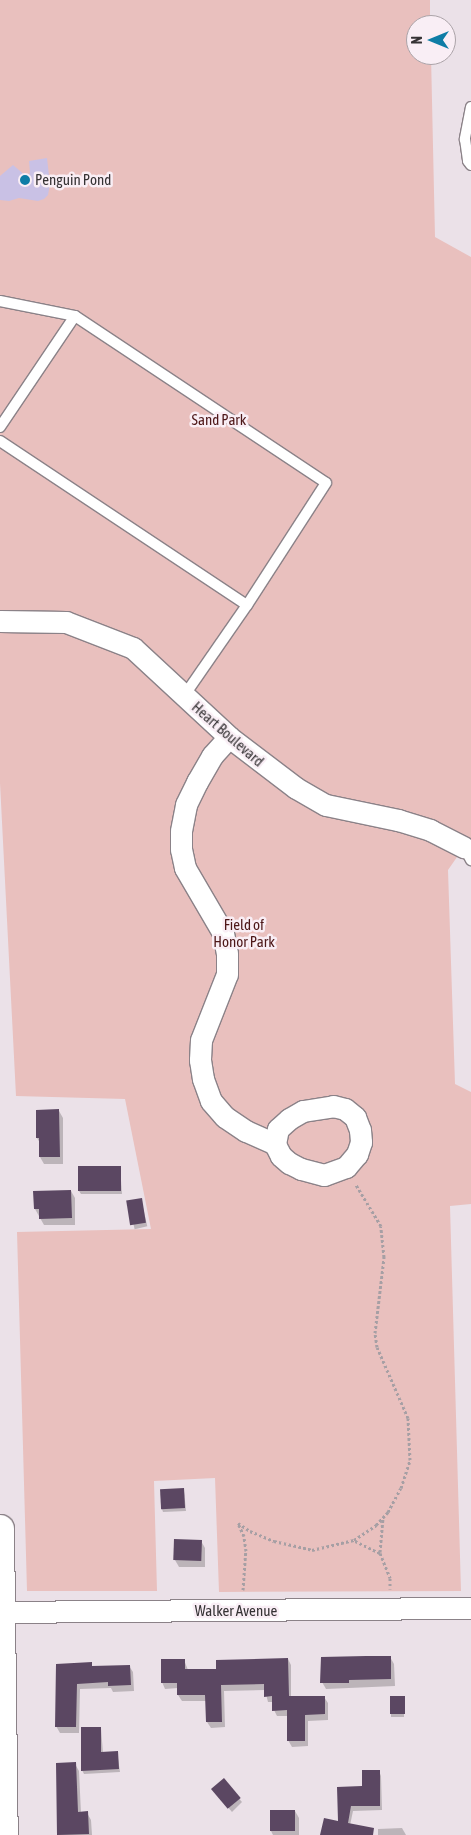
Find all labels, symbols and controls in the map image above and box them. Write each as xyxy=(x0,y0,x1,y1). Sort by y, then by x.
north arrow xyxy=(406,15,456,65)
text: N xyxy=(409,36,425,44)
place label: Penguin Pond xyxy=(35,171,111,189)
marker: Penguin Pond xyxy=(19,174,31,186)
park label: Sand Park xyxy=(192,411,246,429)
street label: Heart Boulevard xyxy=(188,698,268,770)
park label: Field of Honor Park xyxy=(213,915,275,950)
street label: Walker Avenue xyxy=(195,1602,277,1620)

